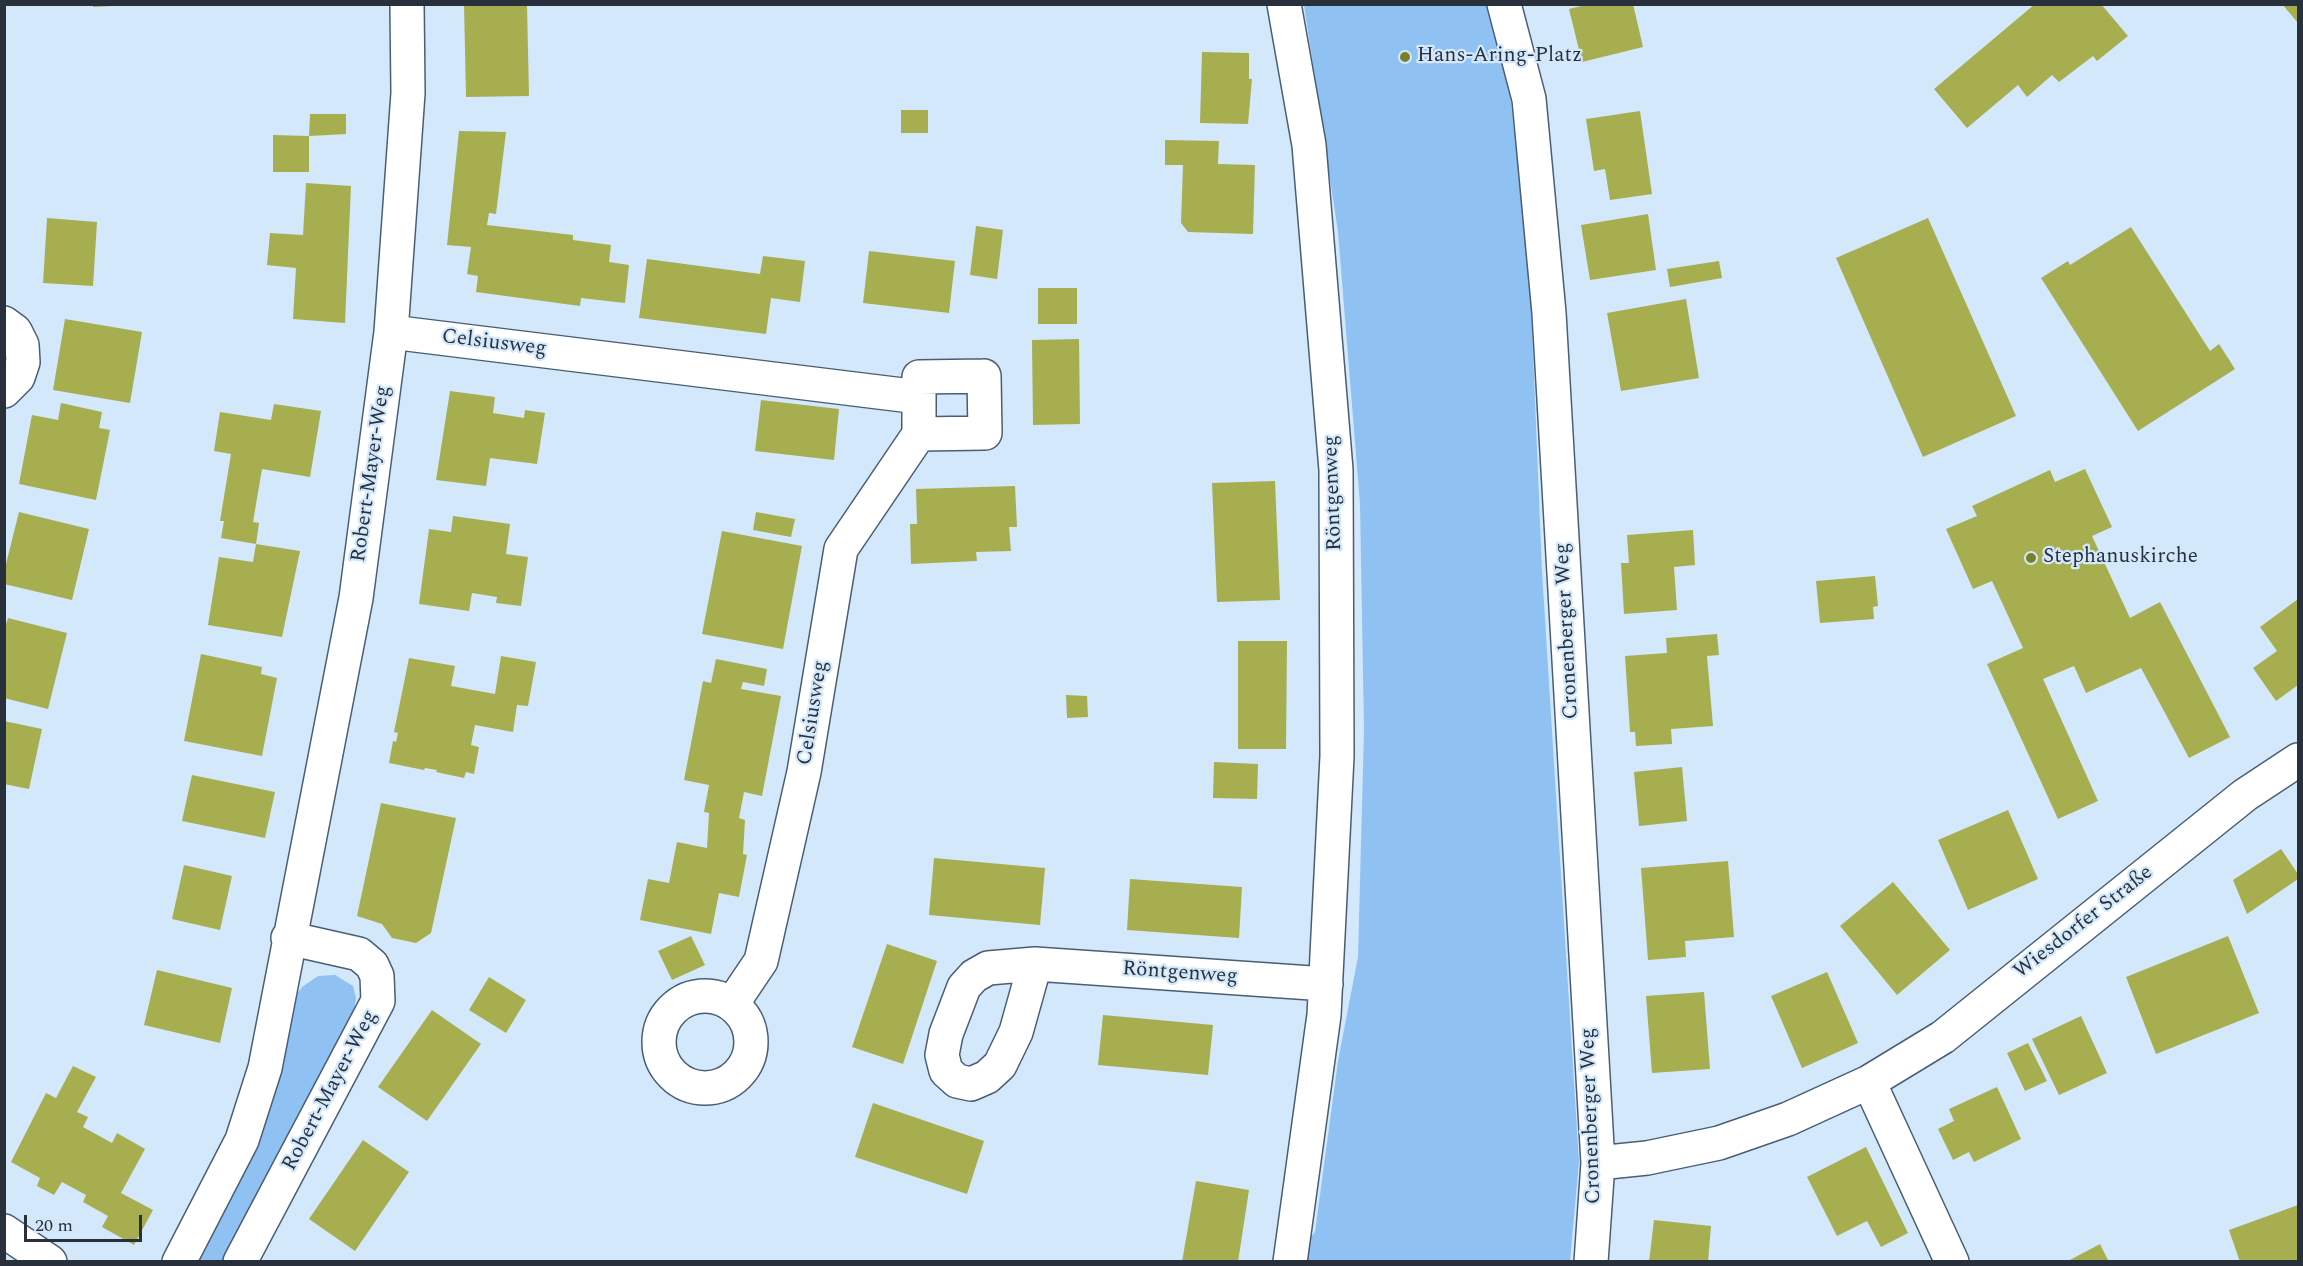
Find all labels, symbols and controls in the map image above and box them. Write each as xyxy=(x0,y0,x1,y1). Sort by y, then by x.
place label: Hans-Aring-Platz xyxy=(1417,44,1582,70)
marker: Hans-Aring-Platz xyxy=(1398,50,1412,64)
street label: Celsiusweg xyxy=(440,325,548,363)
street label: Robert-Mayer-Weg xyxy=(347,384,397,564)
street label: Röntgenweg xyxy=(1319,435,1349,551)
street label: Cronenberger Weg xyxy=(1551,542,1585,720)
place label: Stephanuskirche xyxy=(2043,545,2198,571)
marker: Stephanuskirche xyxy=(2024,551,2038,565)
street label: Celsiusweg xyxy=(793,659,835,767)
street label: Wiesdorfer Straße xyxy=(2009,861,2159,985)
street label: Röntgenweg xyxy=(1121,957,1239,991)
street label: Robert-Mayer-Weg xyxy=(278,1006,384,1176)
street label: Cronenberger Weg xyxy=(1576,1027,1608,1205)
scale bar xyxy=(27,1203,146,1241)
text: 20 m xyxy=(35,1212,73,1239)

